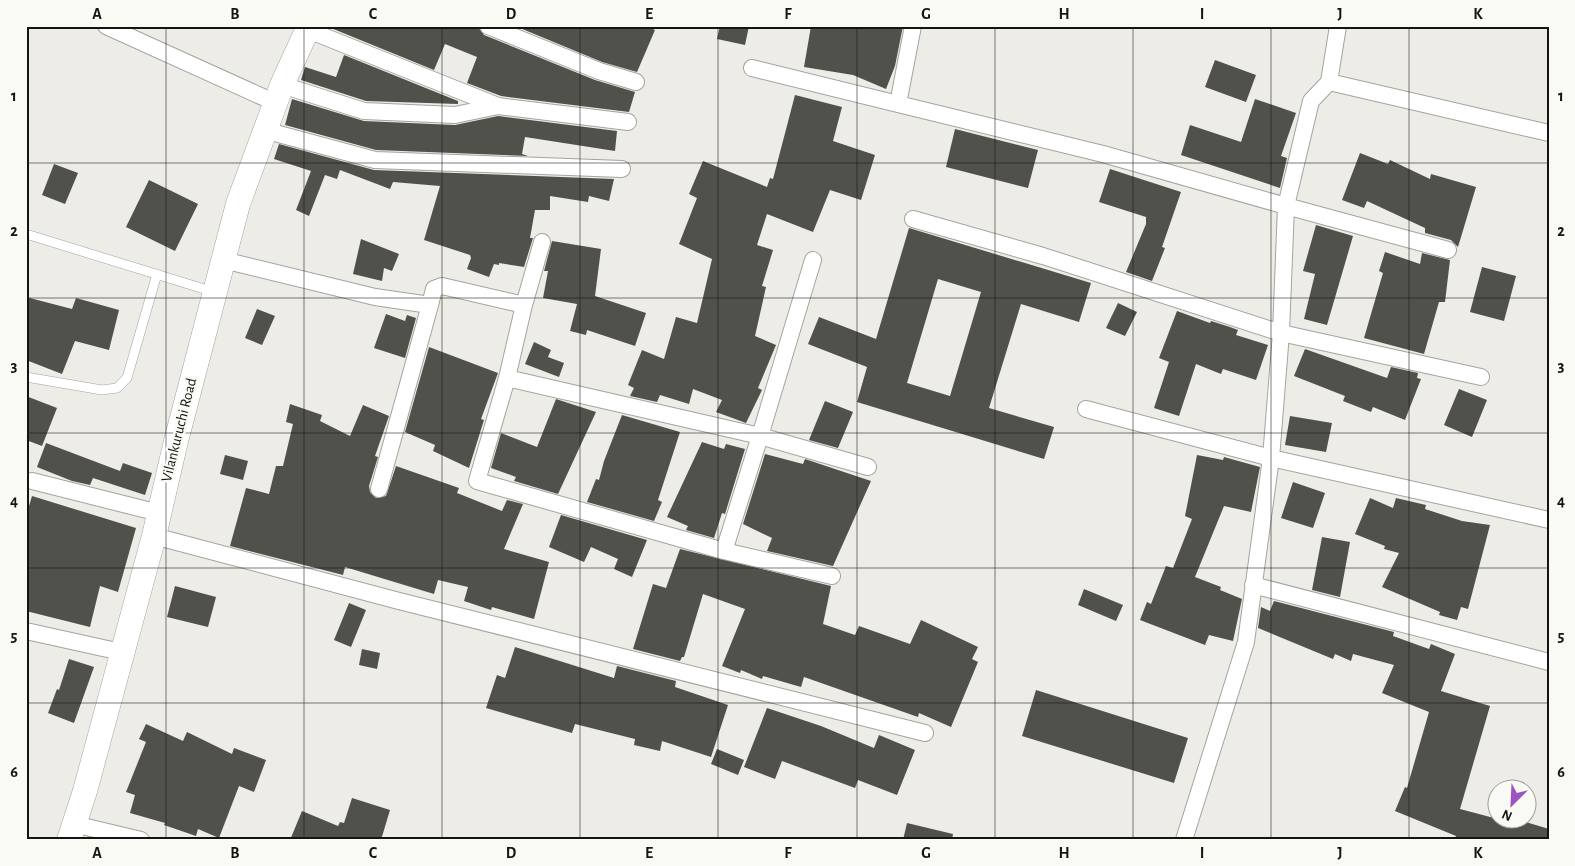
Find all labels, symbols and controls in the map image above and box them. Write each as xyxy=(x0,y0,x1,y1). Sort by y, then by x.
text: A xyxy=(92,6,102,22)
text: B xyxy=(230,6,240,22)
text: C xyxy=(369,6,378,22)
text: D xyxy=(506,6,517,22)
text: E xyxy=(645,6,653,22)
text: F xyxy=(784,6,792,22)
text: G xyxy=(921,6,931,22)
text: H xyxy=(1058,6,1070,22)
text: I xyxy=(1200,6,1204,22)
text: J xyxy=(1337,6,1343,22)
text: K xyxy=(1473,6,1483,22)
text: 1 xyxy=(11,88,17,104)
text: 1 xyxy=(1558,88,1564,104)
text: 2 xyxy=(10,223,18,239)
text: 2 xyxy=(1557,223,1565,239)
text: 3 xyxy=(11,358,18,374)
text: 3 xyxy=(1558,358,1565,374)
street label: Vilankuruchi Road xyxy=(159,376,199,484)
text: 4 xyxy=(10,493,18,509)
text: 4 xyxy=(1557,493,1565,509)
text: 5 xyxy=(11,628,18,644)
text: 5 xyxy=(1558,628,1565,644)
text: 6 xyxy=(10,764,18,780)
text: 6 xyxy=(1557,764,1565,780)
north arrow xyxy=(1488,778,1538,828)
text: N xyxy=(1500,807,1514,823)
text: A xyxy=(92,845,102,861)
text: B xyxy=(230,845,240,861)
text: C xyxy=(369,845,378,861)
text: D xyxy=(506,845,517,861)
text: E xyxy=(645,845,653,861)
text: F xyxy=(784,845,792,861)
text: G xyxy=(921,845,931,861)
text: H xyxy=(1058,845,1070,861)
text: I xyxy=(1200,845,1204,861)
text: J xyxy=(1337,845,1343,861)
text: K xyxy=(1473,845,1483,861)

